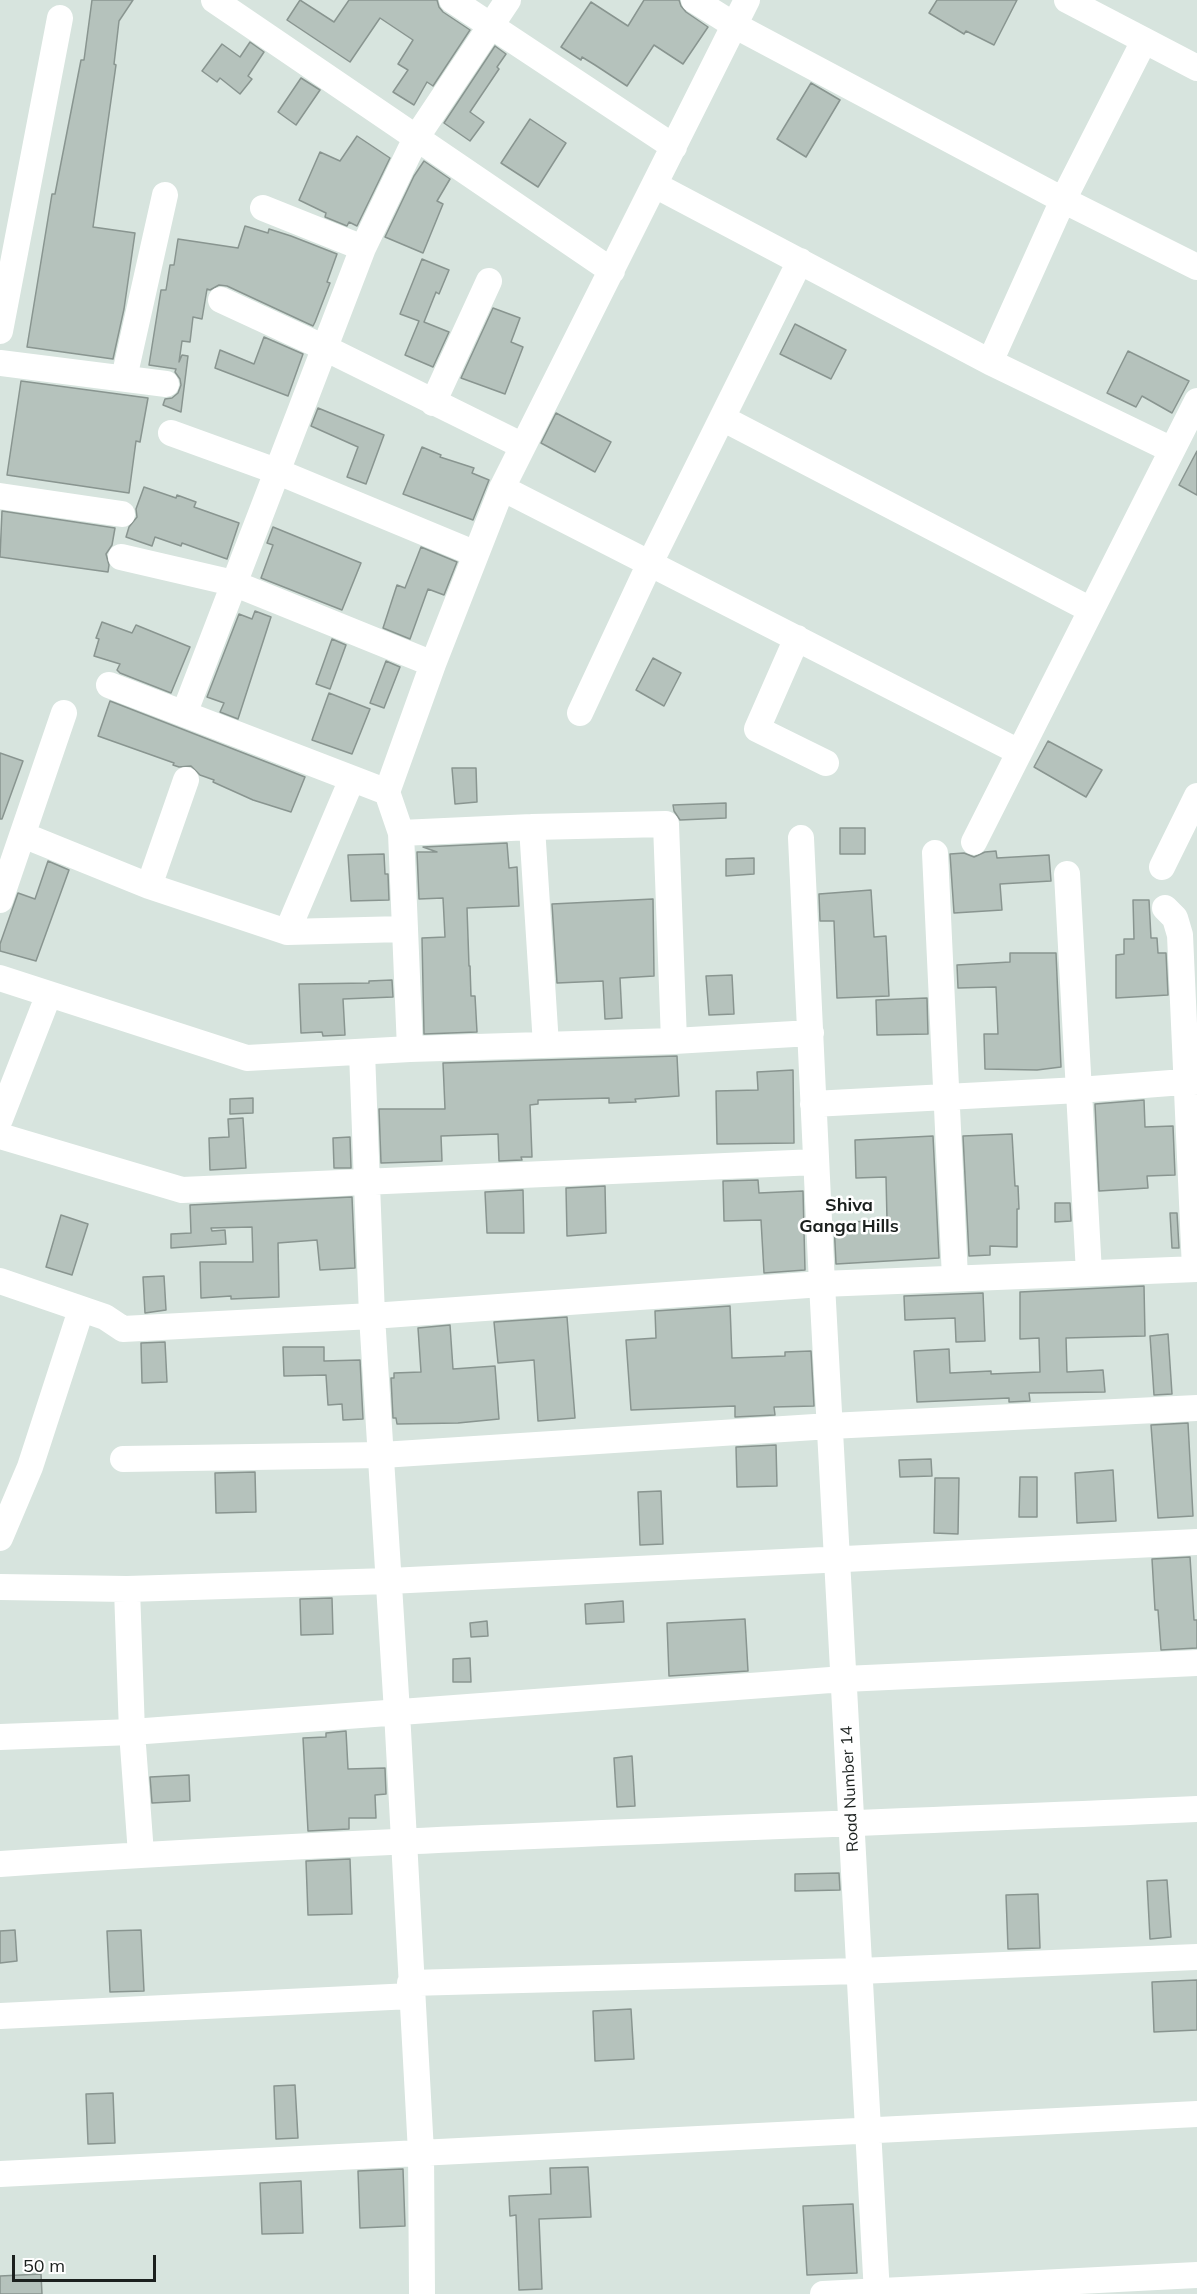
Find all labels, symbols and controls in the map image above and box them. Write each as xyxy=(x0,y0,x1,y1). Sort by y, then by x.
district label: Shiva Ganga Hills xyxy=(799,1195,899,1238)
street label: Road Number 14 xyxy=(837,1726,863,1852)
scale bar xyxy=(15,2243,159,2281)
text: 50 m xyxy=(23,2254,65,2277)

